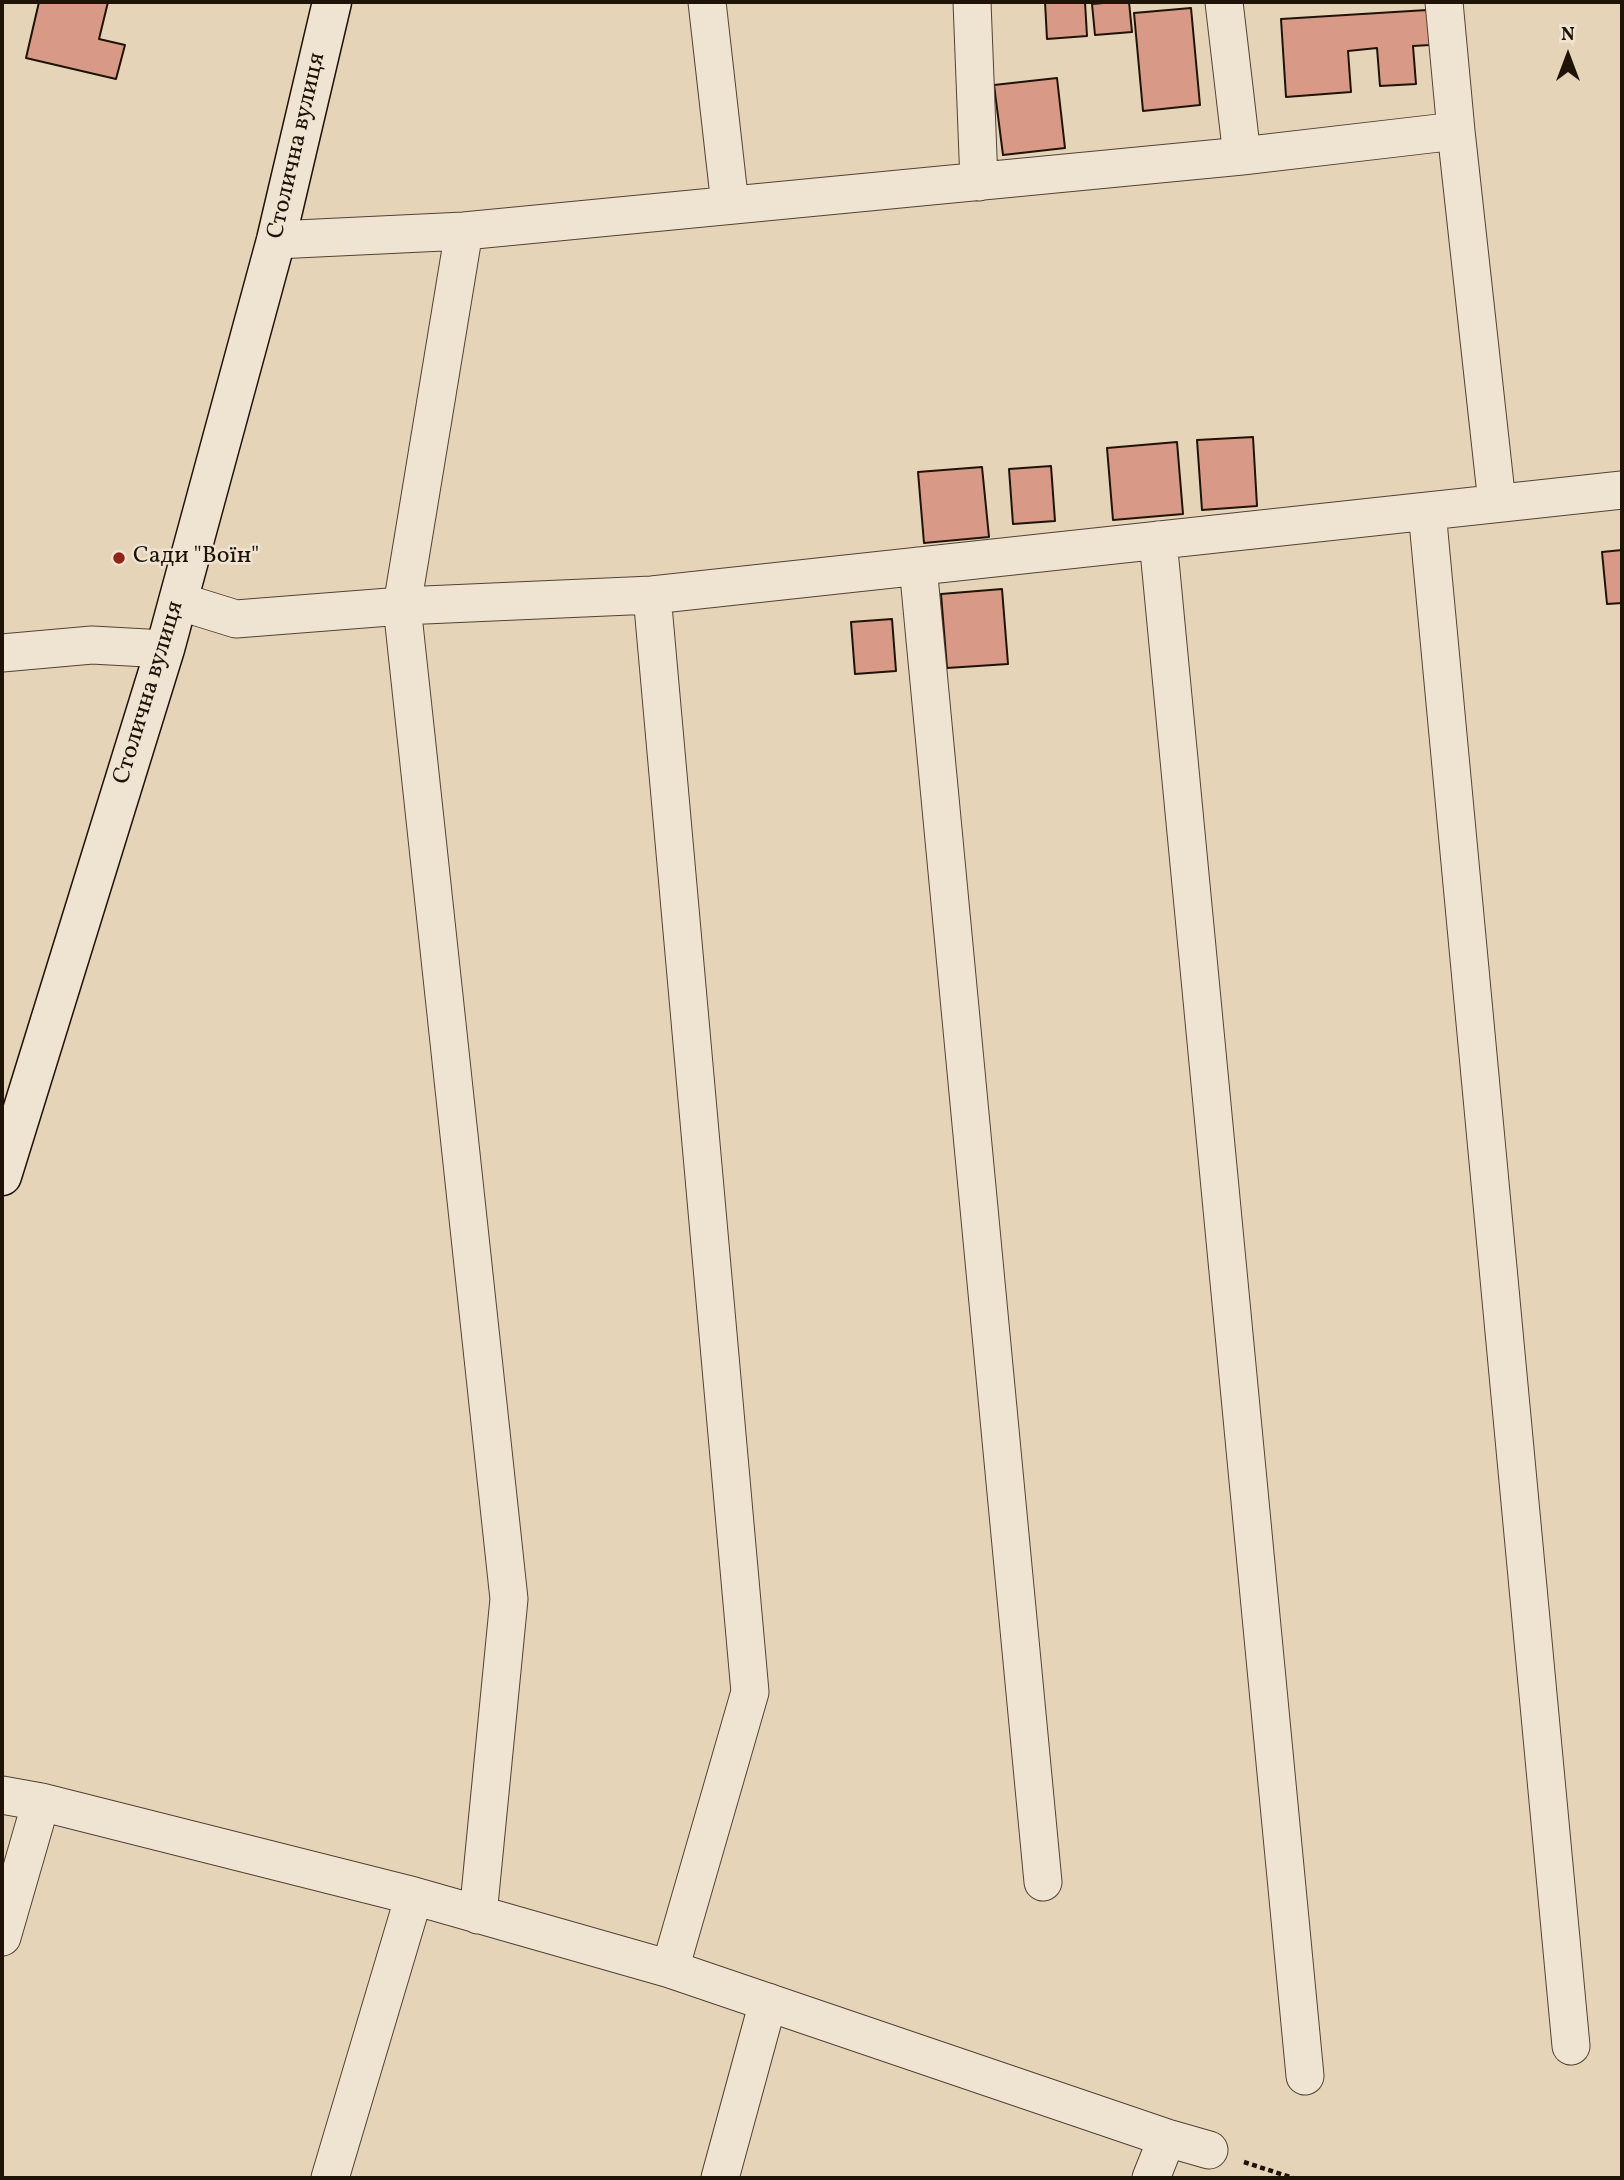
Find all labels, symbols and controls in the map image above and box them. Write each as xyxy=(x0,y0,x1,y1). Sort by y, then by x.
north arrow xyxy=(1533,21,1603,91)
text: N xyxy=(1561,22,1575,48)
street label: Столична вулиця xyxy=(263,50,333,242)
place label: Сади "Воїн" xyxy=(133,544,259,572)
marker: Сади "Воїн" xyxy=(111,550,127,566)
street label: Столична вулиця xyxy=(108,598,192,788)

